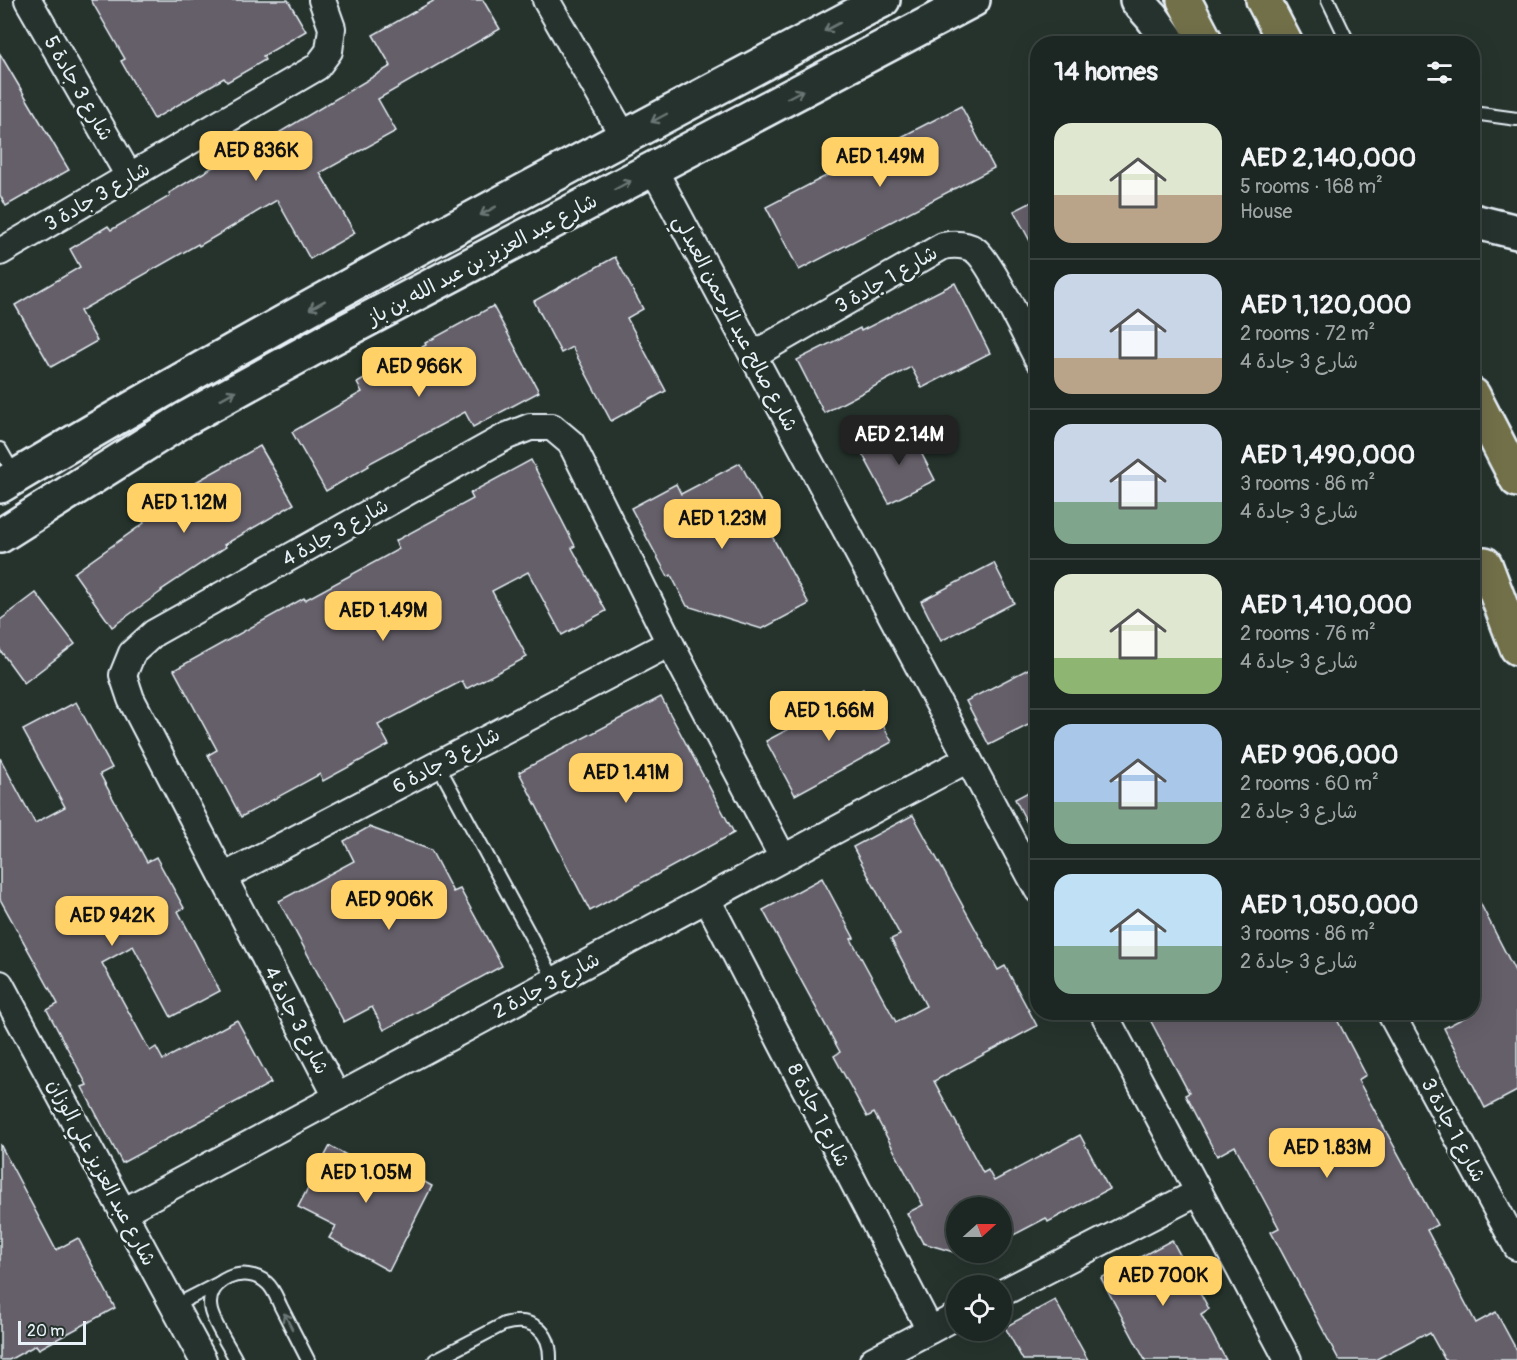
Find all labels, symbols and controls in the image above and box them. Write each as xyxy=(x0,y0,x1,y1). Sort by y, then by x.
one-way arrow xyxy=(823,22,841,33)
street label: شارع 3 جادة 5 xyxy=(38,31,119,146)
text: 14 homes xyxy=(1054,56,1158,88)
icon: filters xyxy=(1423,56,1456,89)
one-way arrow xyxy=(786,88,804,99)
one-way arrow xyxy=(651,113,669,125)
pin: AED 836K xyxy=(194,131,318,182)
pin: AED 1.49M xyxy=(811,137,949,188)
text: AED 836K xyxy=(213,138,299,163)
text: AED 2,140,000 xyxy=(1240,142,1416,174)
text: AED 1.49M xyxy=(836,144,924,169)
icon: home xyxy=(1102,147,1174,219)
street label: شارع 3 جادة 3 xyxy=(40,156,155,238)
text: 5 rooms · 168 m² xyxy=(1240,174,1383,199)
one-way arrow xyxy=(613,179,631,190)
street label: شارع عبد العزيز بن عبد الله بن باز xyxy=(361,188,602,333)
text: House xyxy=(1240,199,1292,224)
one-way arrow xyxy=(480,205,497,217)
street label: شارع صالح عبد الرحمن العبدلي xyxy=(663,211,803,438)
street label: شارع 1 جادة 3 xyxy=(831,240,942,320)
text: AED 1,120,000 xyxy=(1240,289,1411,321)
icon: home xyxy=(1102,298,1174,370)
one-way arrow xyxy=(309,299,326,311)
text: 2 rooms · 72 m² xyxy=(1240,321,1375,346)
pin: AED 966K xyxy=(357,347,481,398)
text: شارع 3 جادة 4 xyxy=(1240,349,1358,374)
text: AED 966K xyxy=(376,354,462,379)
one-way arrow xyxy=(219,389,237,400)
pin: AED 2.14M xyxy=(830,415,968,466)
text: AED 2.14M xyxy=(854,422,944,447)
text: AED 1,490,000 xyxy=(1240,439,1415,471)
icon: home xyxy=(1102,448,1174,520)
text: 3 rooms · 86 m² xyxy=(1240,471,1375,496)
pin: AED 1.12M xyxy=(115,483,253,534)
text: AED 1.12M xyxy=(141,490,227,515)
street label: شارع 3 جادة 4 xyxy=(278,493,393,573)
pin: AED 1.23M xyxy=(653,499,791,550)
text: شارع 3 جادة 4 xyxy=(1240,499,1358,524)
text: AED 1.23M xyxy=(678,506,766,531)
text: AED 1,410,000 xyxy=(1240,589,1412,621)
pin: AED 1.49M xyxy=(314,591,452,642)
text: AED 1.49M xyxy=(339,598,427,623)
icon: home xyxy=(1102,598,1174,670)
text: 2 rooms · 76 m² xyxy=(1240,621,1376,646)
text: شارع 3 جادة 4 xyxy=(1240,649,1358,674)
pin: AED 1.66M xyxy=(760,691,898,742)
text: AED 1.66M xyxy=(784,698,874,723)
street label: شارع 3 جادة 6 xyxy=(388,722,505,800)
text: AED 906,000 xyxy=(1240,739,1399,771)
icon: home xyxy=(1102,748,1174,820)
pin: AED 1.41M xyxy=(557,753,695,804)
text: AED 1.41M xyxy=(583,760,669,785)
text: 2 rooms · 60 m² xyxy=(1240,771,1379,796)
text: شارع 3 جادة 2 xyxy=(1240,799,1358,824)
pin: AED 906K xyxy=(327,880,451,931)
text: AED 906K xyxy=(345,887,433,912)
text: AED 1,050,000 xyxy=(1240,889,1419,921)
pin: AED 942K xyxy=(50,896,174,947)
icon: home xyxy=(1102,898,1174,970)
text: AED 942K xyxy=(69,903,155,928)
text: 3 rooms · 86 m² xyxy=(1240,921,1375,946)
street label: شارع 3 جادة 2 xyxy=(488,947,604,1025)
text: شارع 3 جادة 2 xyxy=(1240,949,1358,974)
street label: شارع 3 جادة 4 xyxy=(258,962,334,1079)
street label: شارع 1 جادة 8 xyxy=(781,1059,855,1172)
street label: شارع عبد العزيز علي الوزان xyxy=(37,1074,161,1272)
street label: شارع 1 جادة 3 xyxy=(1415,1074,1491,1187)
pin: AED 1.83M xyxy=(1258,1128,1396,1179)
text: AED 1.83M xyxy=(1283,1135,1371,1160)
pin: AED 1.05M xyxy=(297,1153,435,1204)
text: AED 1.05M xyxy=(320,1160,412,1185)
north arrow xyxy=(946,1197,1012,1263)
map controls xyxy=(946,1197,1012,1341)
pin: AED 700K xyxy=(1101,1256,1225,1307)
text: AED 700K xyxy=(1118,1263,1208,1288)
button: locate xyxy=(946,1275,1012,1341)
one-way arrow xyxy=(282,1313,294,1330)
scale bar xyxy=(18,1318,86,1346)
text: 20 m xyxy=(27,1321,65,1341)

